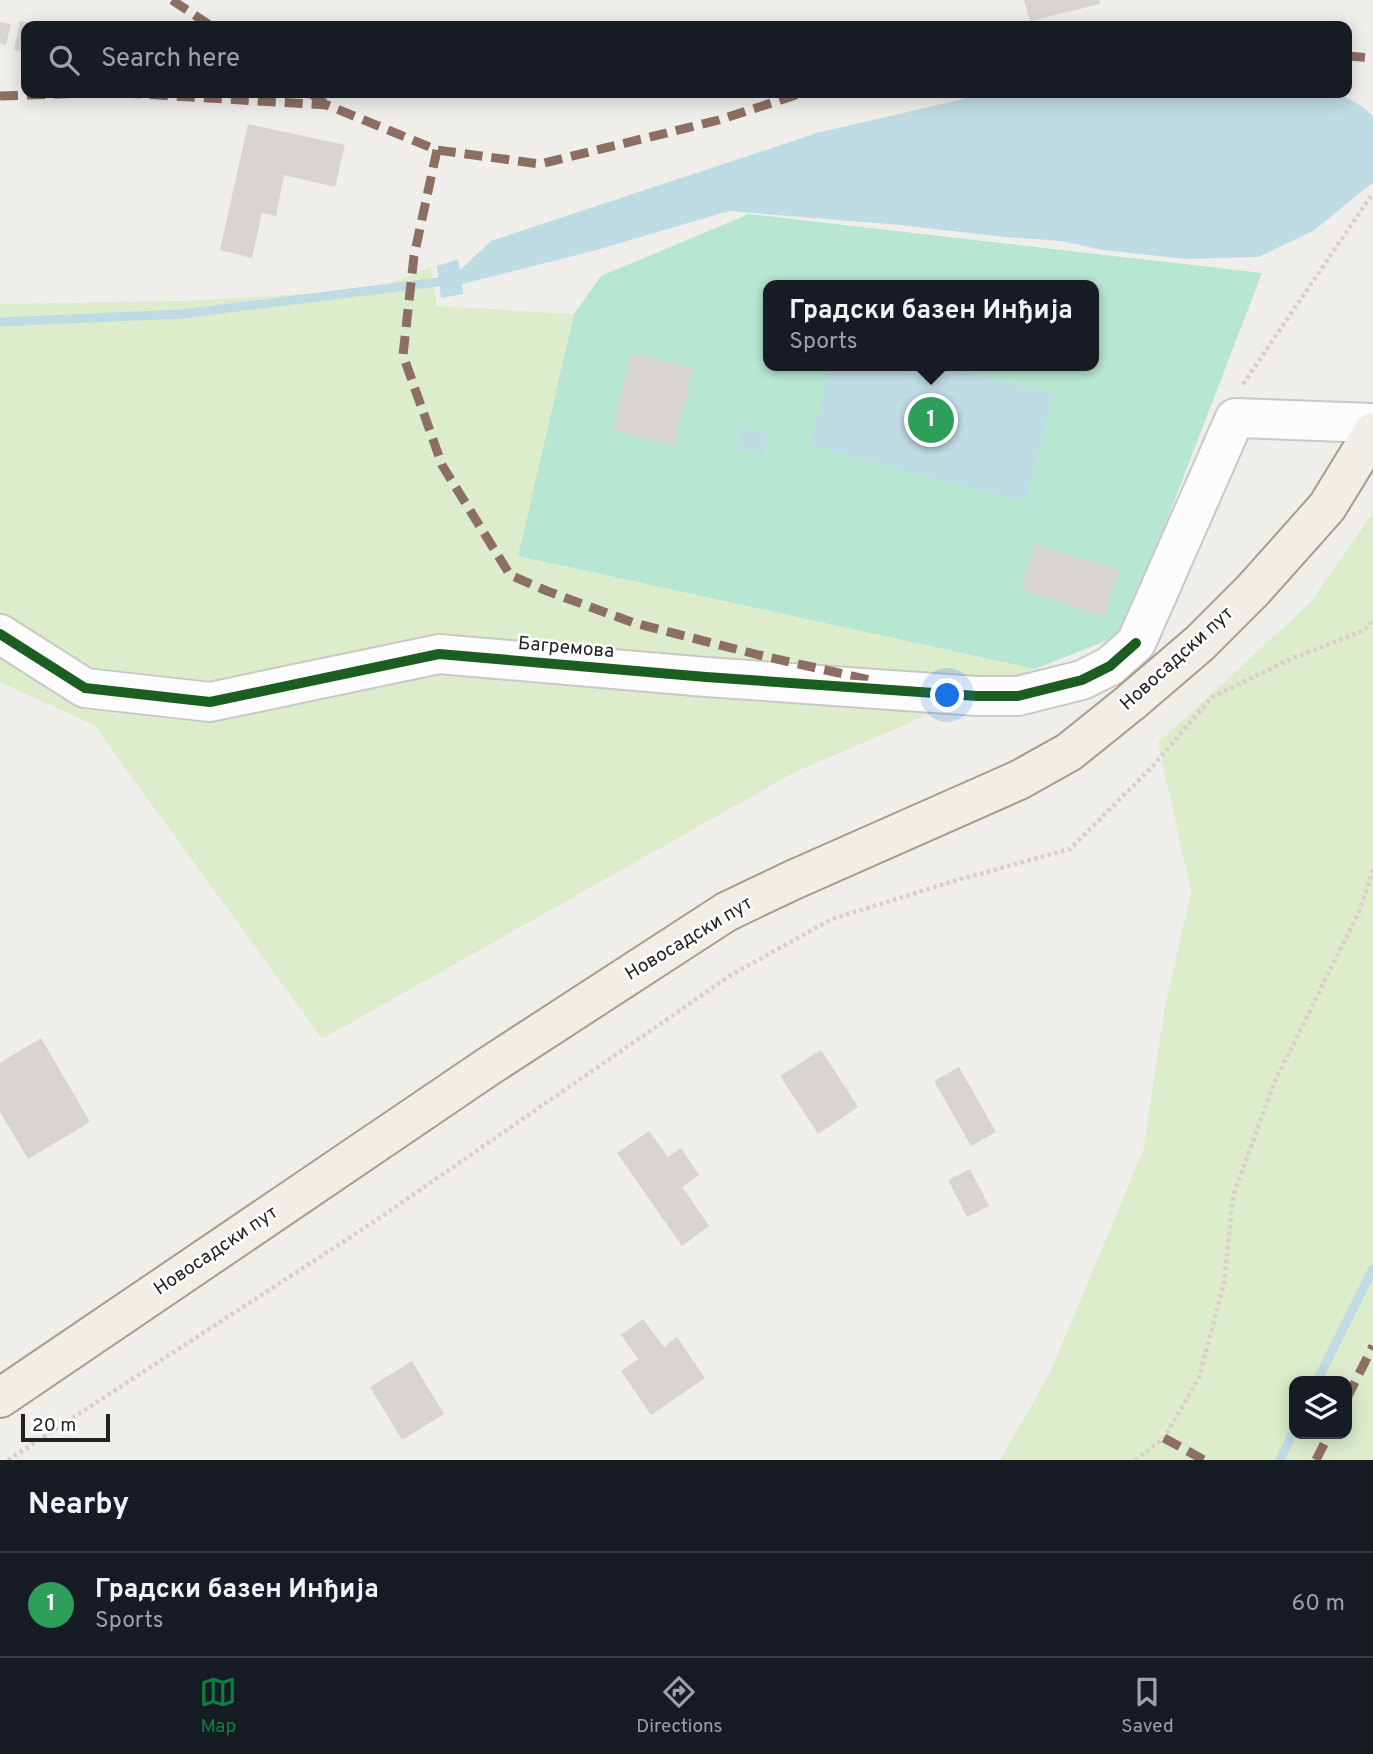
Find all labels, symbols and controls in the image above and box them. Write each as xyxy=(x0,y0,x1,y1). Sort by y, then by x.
search box xyxy=(21,21,1352,98)
icon: search xyxy=(45,41,83,79)
text: Search here xyxy=(101,43,240,76)
popup xyxy=(763,280,1099,371)
text: Градски базен Инђија xyxy=(789,295,1073,328)
text: Sports xyxy=(789,328,858,357)
pin: 1 xyxy=(908,394,954,446)
street label: Новосадски пут xyxy=(1115,602,1239,716)
street label: Багремова xyxy=(517,632,615,664)
your location xyxy=(930,678,964,712)
street label: Новосадски пут xyxy=(621,891,757,986)
street label: Новосадски пут xyxy=(150,1201,283,1301)
map controls xyxy=(1289,1376,1352,1439)
button: layers xyxy=(1289,1376,1352,1439)
scale bar xyxy=(21,1411,110,1443)
text: 20 m xyxy=(32,1414,76,1438)
text: Nearby xyxy=(28,1487,129,1524)
text: Градски базен Инђија xyxy=(95,1574,379,1607)
text: 1 xyxy=(46,1590,56,1619)
text: 60 m xyxy=(1292,1590,1345,1619)
text: Sports xyxy=(95,1607,163,1636)
tab: Map xyxy=(199,1673,237,1739)
tab: Directions xyxy=(636,1673,723,1739)
tab: Saved xyxy=(1121,1673,1174,1739)

